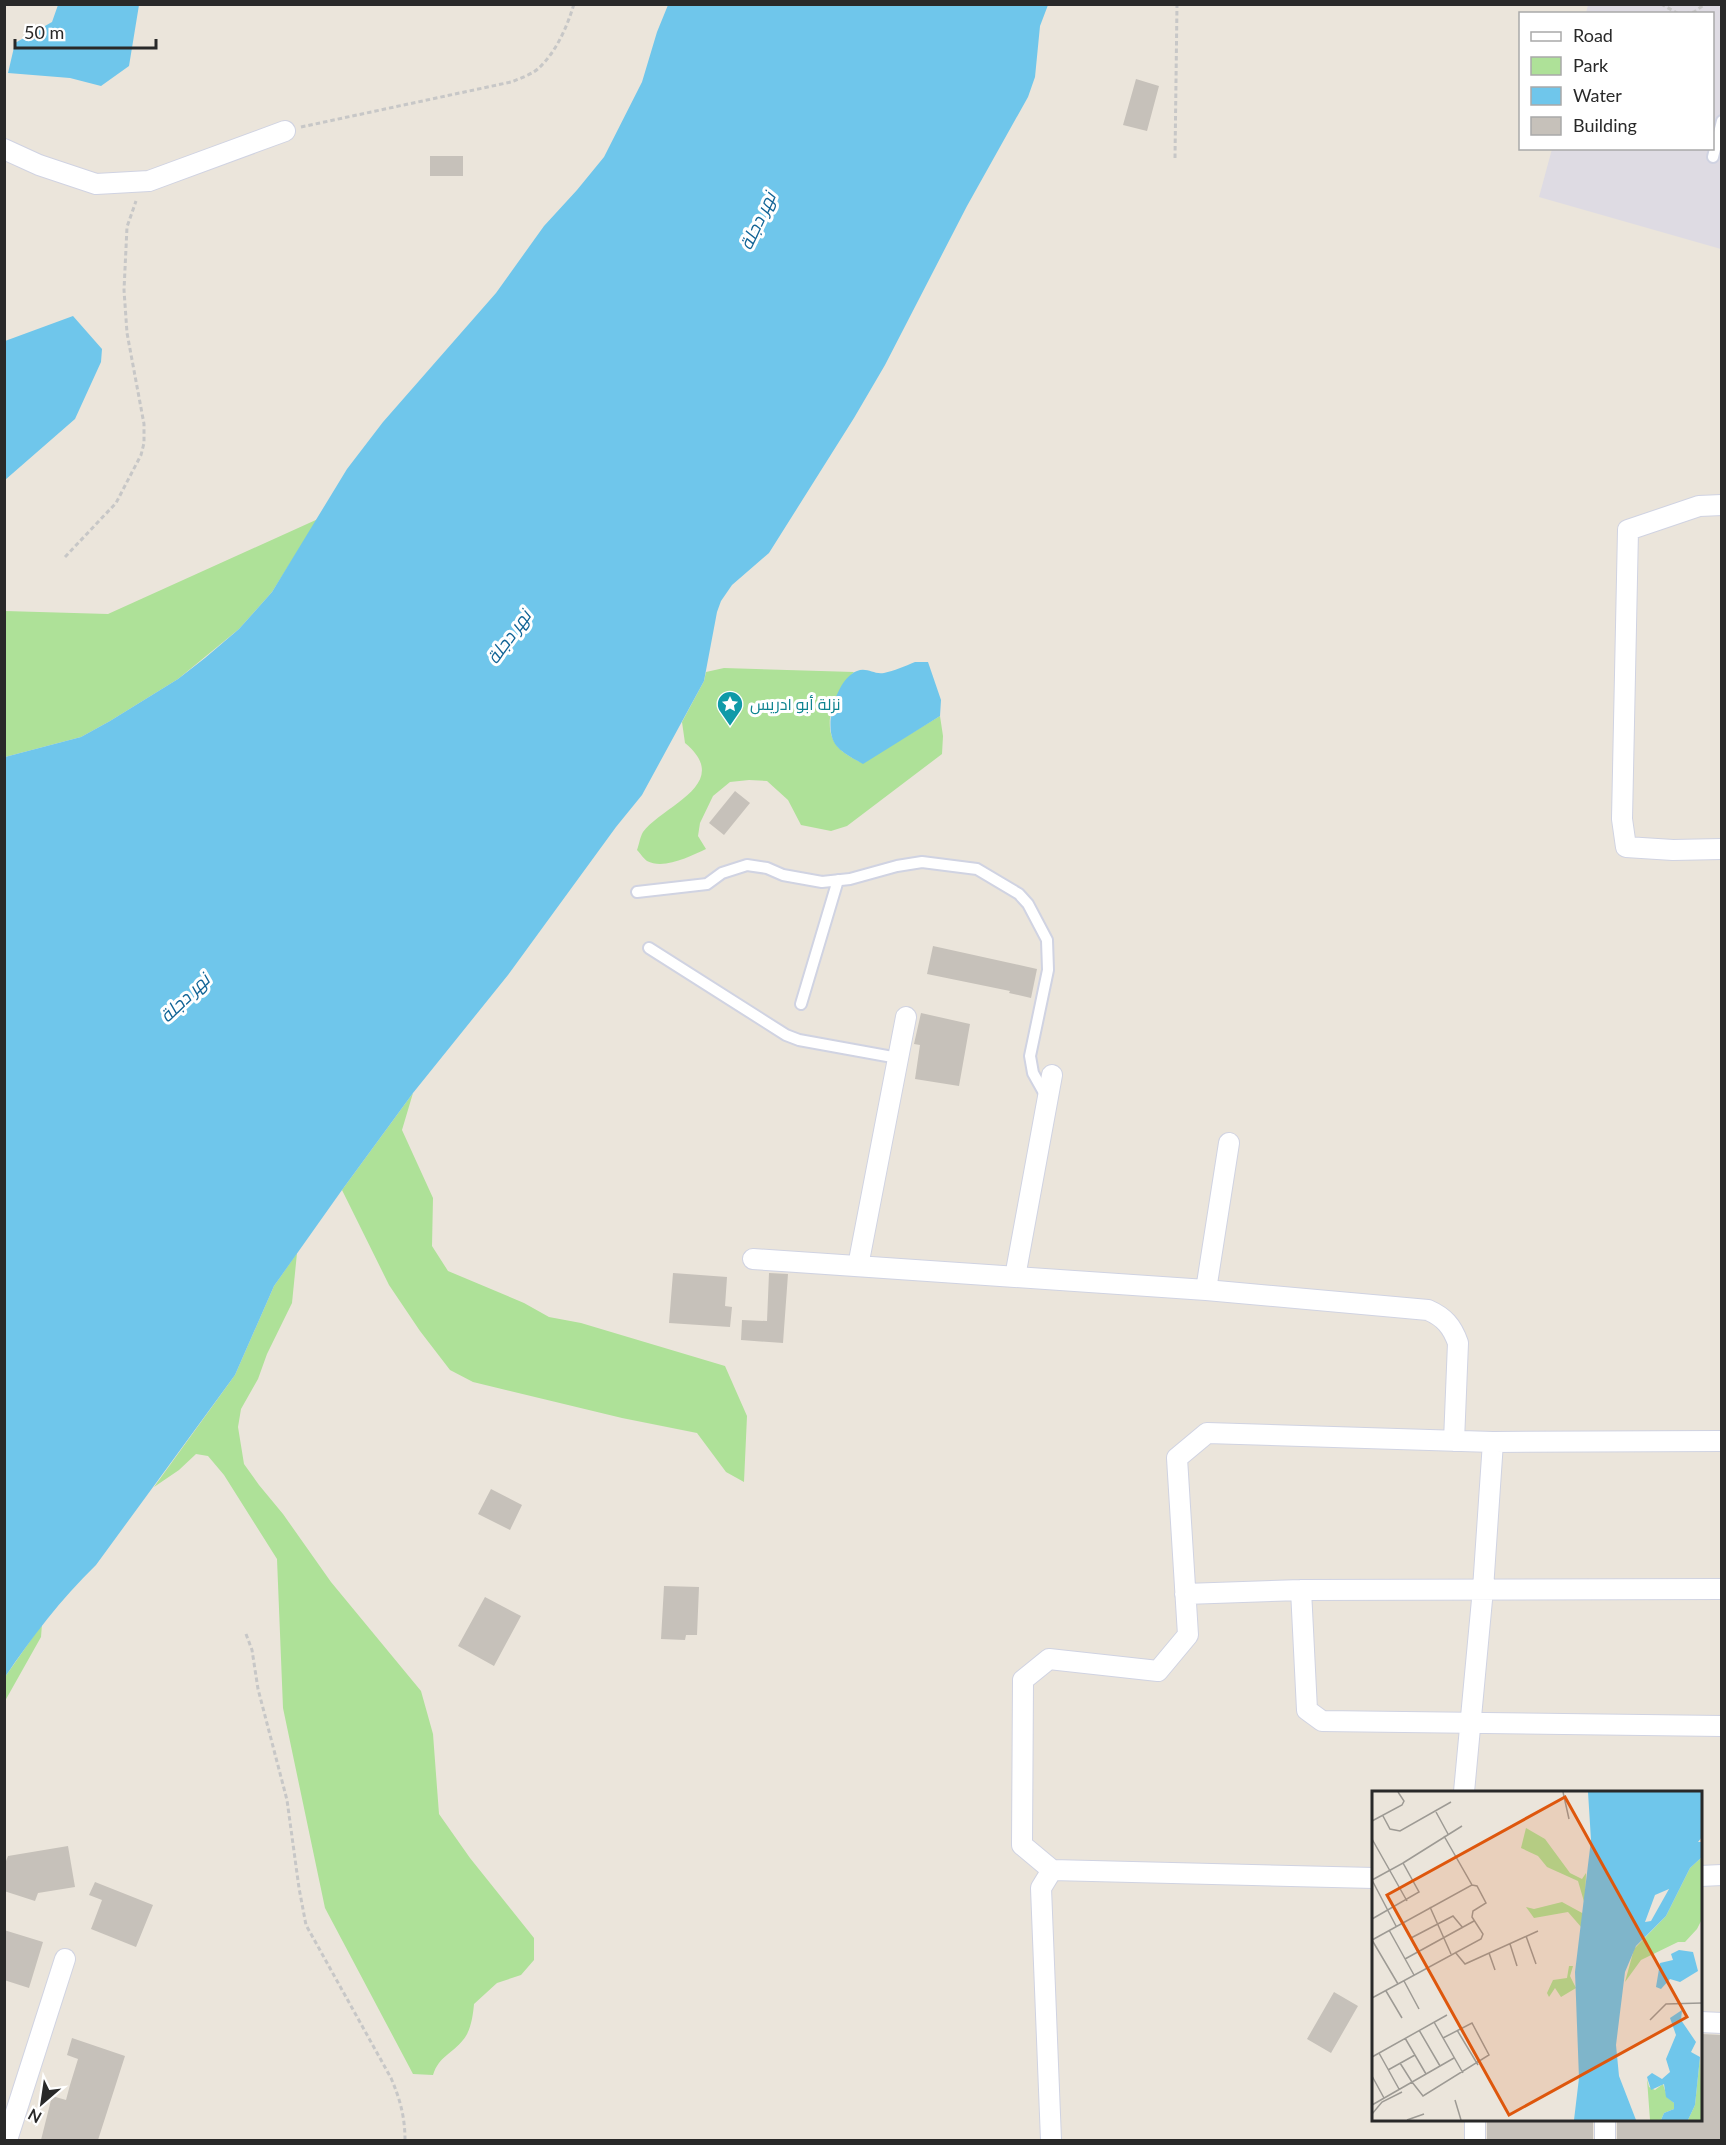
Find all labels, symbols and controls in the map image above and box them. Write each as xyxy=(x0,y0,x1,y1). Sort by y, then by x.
scale bar xyxy=(15,12,156,50)
legend xyxy=(1519,12,1714,150)
text: 50 m xyxy=(24,21,64,43)
text: Road xyxy=(1573,24,1613,46)
text: Park xyxy=(1573,54,1609,76)
text: Water xyxy=(1573,84,1622,106)
text: Building xyxy=(1573,114,1637,136)
water label: نهر دجلة xyxy=(734,186,782,253)
water label: نهر دجلة xyxy=(481,604,537,668)
place icon: نزلة أبو ادريس xyxy=(715,689,745,727)
place label: نزلة أبو ادريس xyxy=(750,694,840,715)
water label: نهر دجلة xyxy=(155,967,216,1027)
inset map xyxy=(1372,1791,1702,2121)
north arrow xyxy=(12,2073,72,2133)
text: N xyxy=(24,2105,44,2128)

